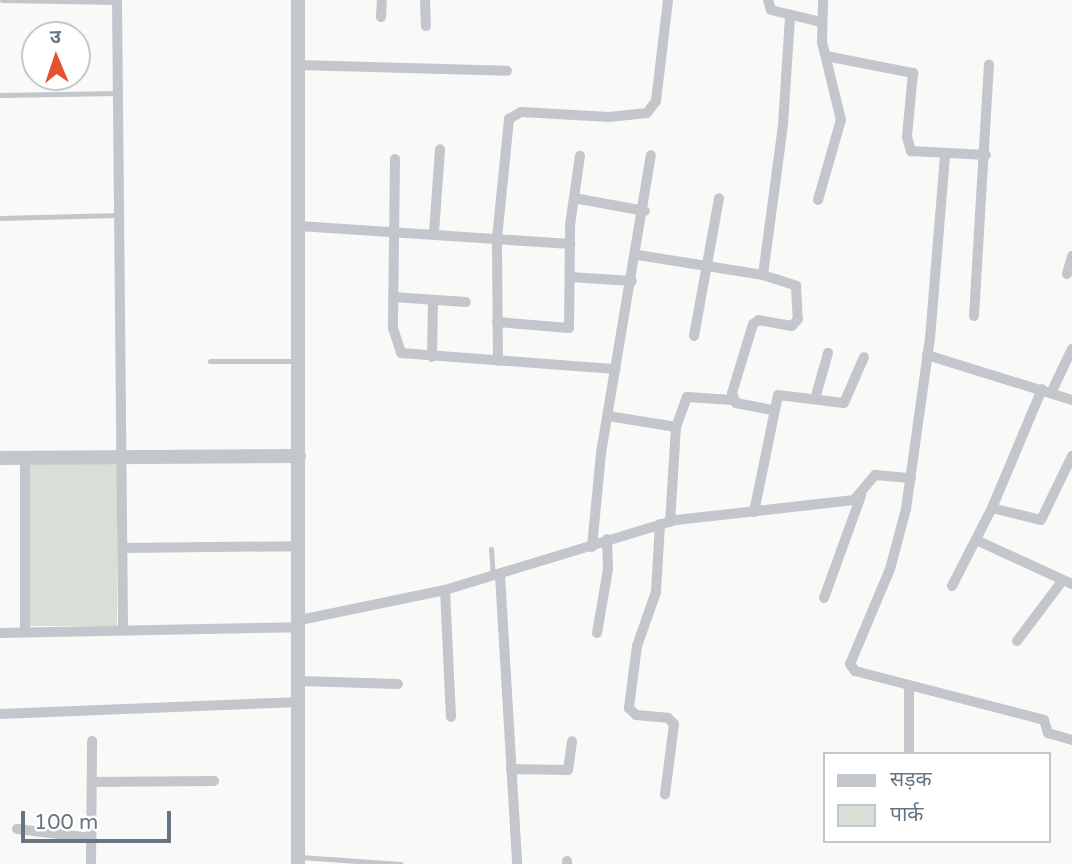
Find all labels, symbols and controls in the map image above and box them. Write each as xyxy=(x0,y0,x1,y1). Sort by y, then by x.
north arrow xyxy=(21,21,91,91)
text: उ xyxy=(49,26,61,48)
legend xyxy=(824,752,1051,843)
text: सड़क xyxy=(890,767,932,792)
scale bar xyxy=(24,798,175,842)
text: पार्क xyxy=(890,802,924,827)
text: 100 m xyxy=(34,810,98,835)

